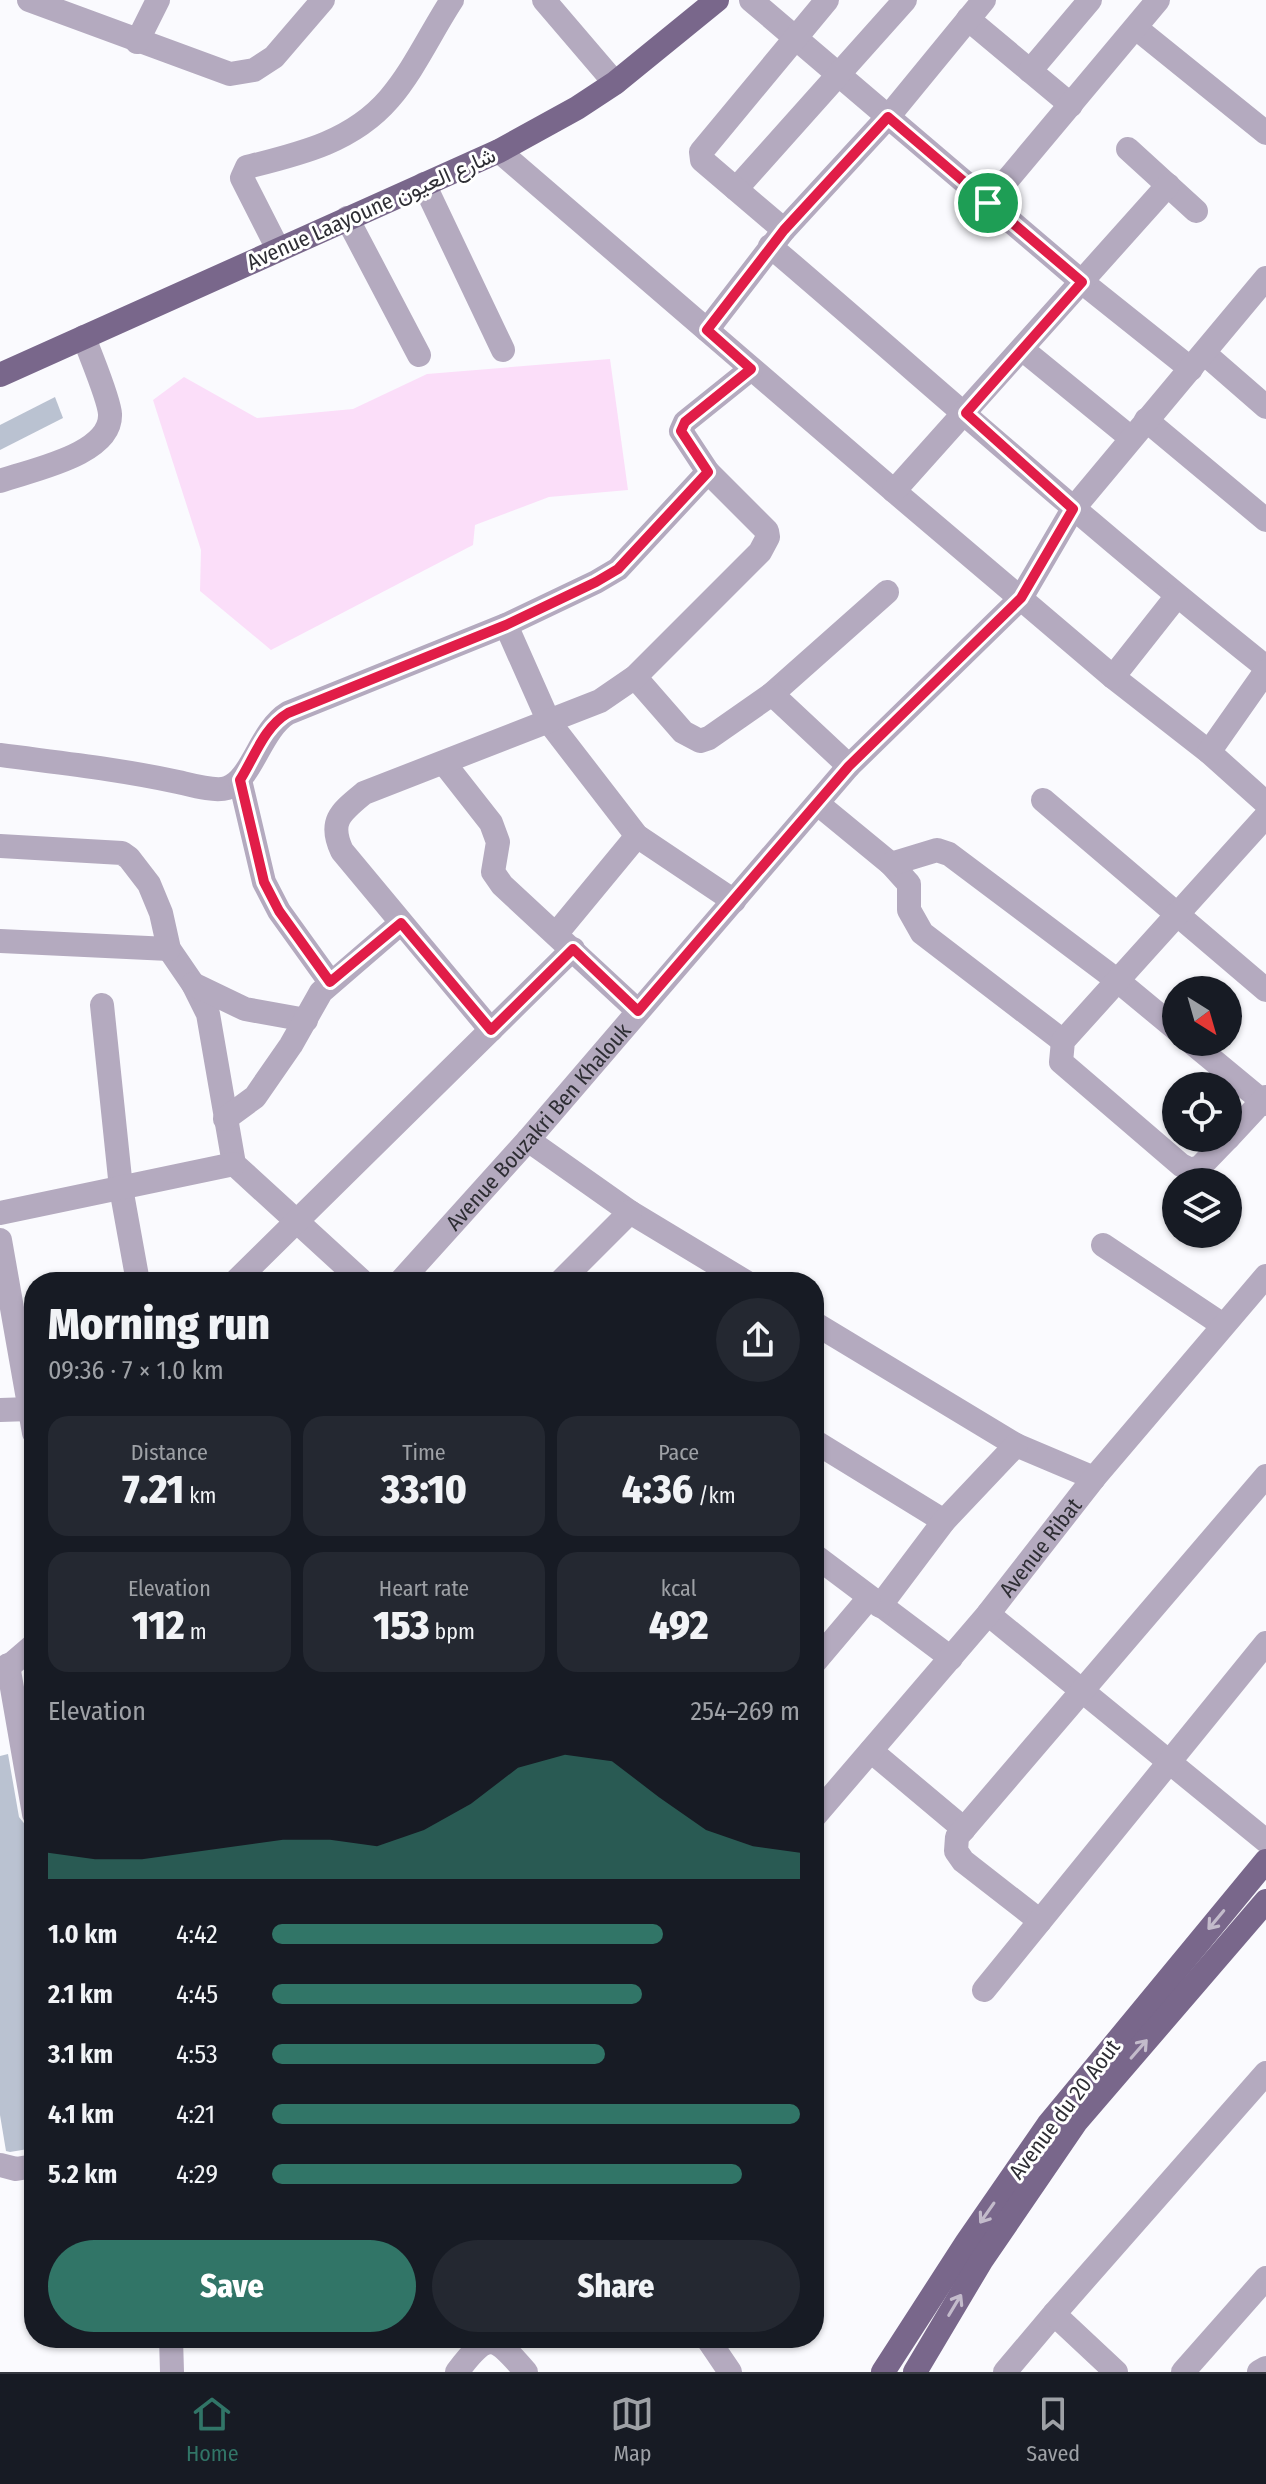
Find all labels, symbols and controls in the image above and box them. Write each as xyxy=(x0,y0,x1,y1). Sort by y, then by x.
street label: Avenue Laayoune شارع العيون xyxy=(243,141,500,277)
pin xyxy=(954,169,1022,237)
icon: arrive xyxy=(966,181,1010,225)
north arrow xyxy=(1162,976,1242,1056)
map controls xyxy=(1162,976,1242,1248)
street label: Avenue Bouzakri Ben Khalouk xyxy=(440,1017,637,1236)
button: locate xyxy=(1162,1072,1242,1152)
button: layers xyxy=(1162,1168,1242,1248)
text: Morning run xyxy=(48,1298,270,1351)
button: share xyxy=(716,1298,800,1382)
text: 09:36 · 7 × 1.0 km xyxy=(48,1355,224,1386)
text: Distance xyxy=(131,1439,208,1466)
text: Time xyxy=(402,1439,446,1466)
text: Pace xyxy=(658,1439,699,1466)
text: 7.21 xyxy=(122,1466,184,1514)
text: 33:10 xyxy=(381,1466,467,1514)
text: 4:36 xyxy=(622,1466,693,1514)
text: km xyxy=(184,1482,217,1509)
text: /km xyxy=(693,1482,736,1509)
street label: Avenue Ribat xyxy=(993,1492,1088,1603)
text: Elevation xyxy=(128,1575,211,1602)
text: Heart rate xyxy=(379,1575,469,1602)
text: kcal xyxy=(661,1575,696,1602)
text: 112 xyxy=(132,1602,185,1650)
text: 153 xyxy=(373,1602,429,1650)
text: 492 xyxy=(649,1602,709,1650)
text: m xyxy=(185,1618,207,1645)
text: bpm xyxy=(429,1618,475,1645)
text: Elevation xyxy=(48,1696,146,1727)
text: 254–269 m xyxy=(691,1696,800,1727)
one-way arrow xyxy=(1207,1910,1225,1930)
text: 1.0 km xyxy=(48,1919,117,1950)
text: 4:42 xyxy=(176,1919,218,1950)
text: 2.1 km xyxy=(48,1979,113,2010)
text: 4:45 xyxy=(176,1979,218,2010)
street label: Avenue du 20 Aout xyxy=(1003,2033,1126,2184)
text: 3.1 km xyxy=(48,2039,113,2070)
text: 4:53 xyxy=(176,2039,218,2070)
one-way arrow xyxy=(1130,2039,1148,2059)
text: 4.1 km xyxy=(48,2099,114,2130)
text: 4:21 xyxy=(176,2099,215,2130)
text: 5.2 km xyxy=(48,2159,117,2190)
text: 4:29 xyxy=(176,2159,218,2190)
one-way arrow xyxy=(979,2202,995,2224)
button: Save xyxy=(48,2240,416,2332)
button: Share xyxy=(432,2240,800,2332)
one-way arrow xyxy=(947,2294,963,2317)
tab: Home xyxy=(186,2392,239,2467)
tab: Map xyxy=(610,2392,654,2467)
tab: Saved xyxy=(1026,2392,1080,2467)

